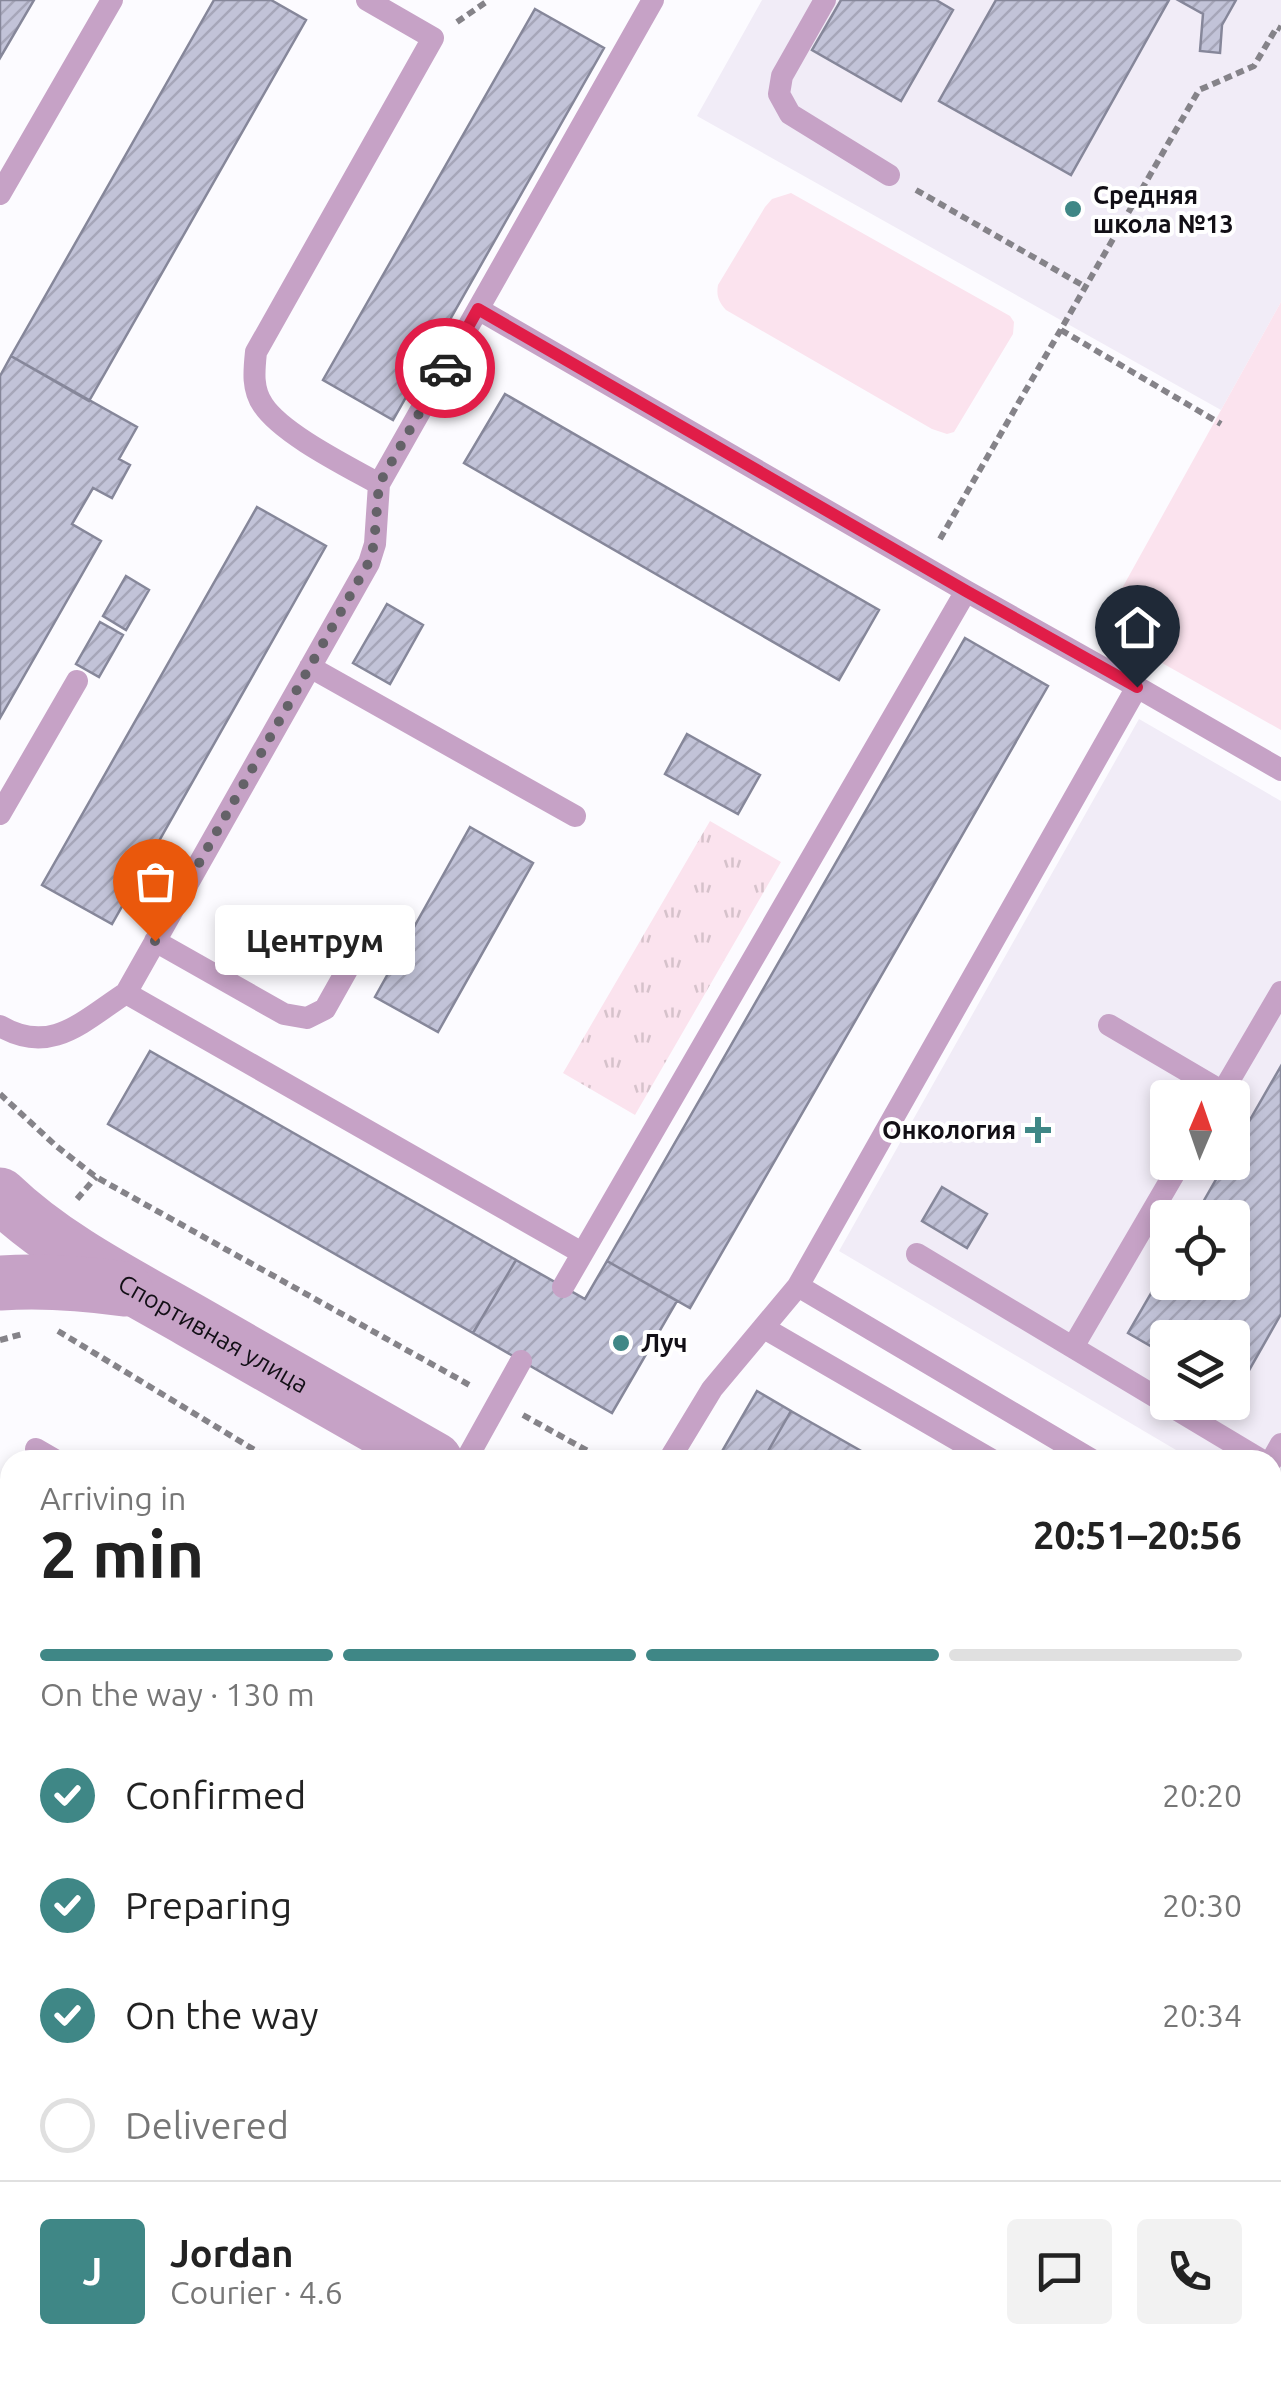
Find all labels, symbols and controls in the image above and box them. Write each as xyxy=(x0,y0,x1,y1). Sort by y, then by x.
place label: Средняя школа №13 xyxy=(1093,181,1234,238)
marker: Средняя школа №13 xyxy=(1062,198,1084,220)
courier xyxy=(395,318,495,418)
icon: car xyxy=(418,341,473,396)
pin xyxy=(1095,585,1180,688)
icon: home xyxy=(1110,600,1165,655)
pin xyxy=(113,839,198,942)
icon: bag xyxy=(128,854,183,909)
callout: Центрум xyxy=(215,906,415,976)
text: Центрум xyxy=(246,922,384,958)
north arrow xyxy=(1150,1080,1250,1180)
map controls xyxy=(1150,1080,1250,1420)
place label: Онкология xyxy=(882,1116,1016,1144)
marker: Онкология xyxy=(1025,1117,1051,1143)
button: locate xyxy=(1150,1200,1250,1300)
street label: Спортивная улица xyxy=(113,1269,313,1398)
button: layers xyxy=(1150,1320,1250,1420)
place label: Луч xyxy=(641,1329,687,1357)
marker: Луч xyxy=(610,1332,632,1354)
text: Arriving in xyxy=(40,1480,186,1516)
text: 20:51–20:56 xyxy=(1033,1514,1242,1556)
text: 2 min xyxy=(40,1517,204,1590)
text: On the way · 130 m xyxy=(40,1676,315,1712)
icon: check xyxy=(40,1768,95,1823)
text: Confirmed xyxy=(125,1774,306,1816)
text: 20:20 xyxy=(1162,1777,1242,1813)
icon: check xyxy=(40,1878,95,1933)
text: Preparing xyxy=(125,1884,292,1926)
text: 20:30 xyxy=(1162,1887,1242,1923)
icon: check xyxy=(40,1988,95,2043)
text: On the way xyxy=(125,1994,318,2036)
text: 20:34 xyxy=(1162,1997,1242,2033)
text: Delivered xyxy=(125,2104,289,2146)
button: chat xyxy=(1007,2219,1112,2324)
button: phone xyxy=(1137,2219,1242,2324)
text: Jordan xyxy=(170,2232,294,2274)
text: J xyxy=(83,2250,102,2292)
text: Courier · 4.6 xyxy=(170,2274,343,2310)

